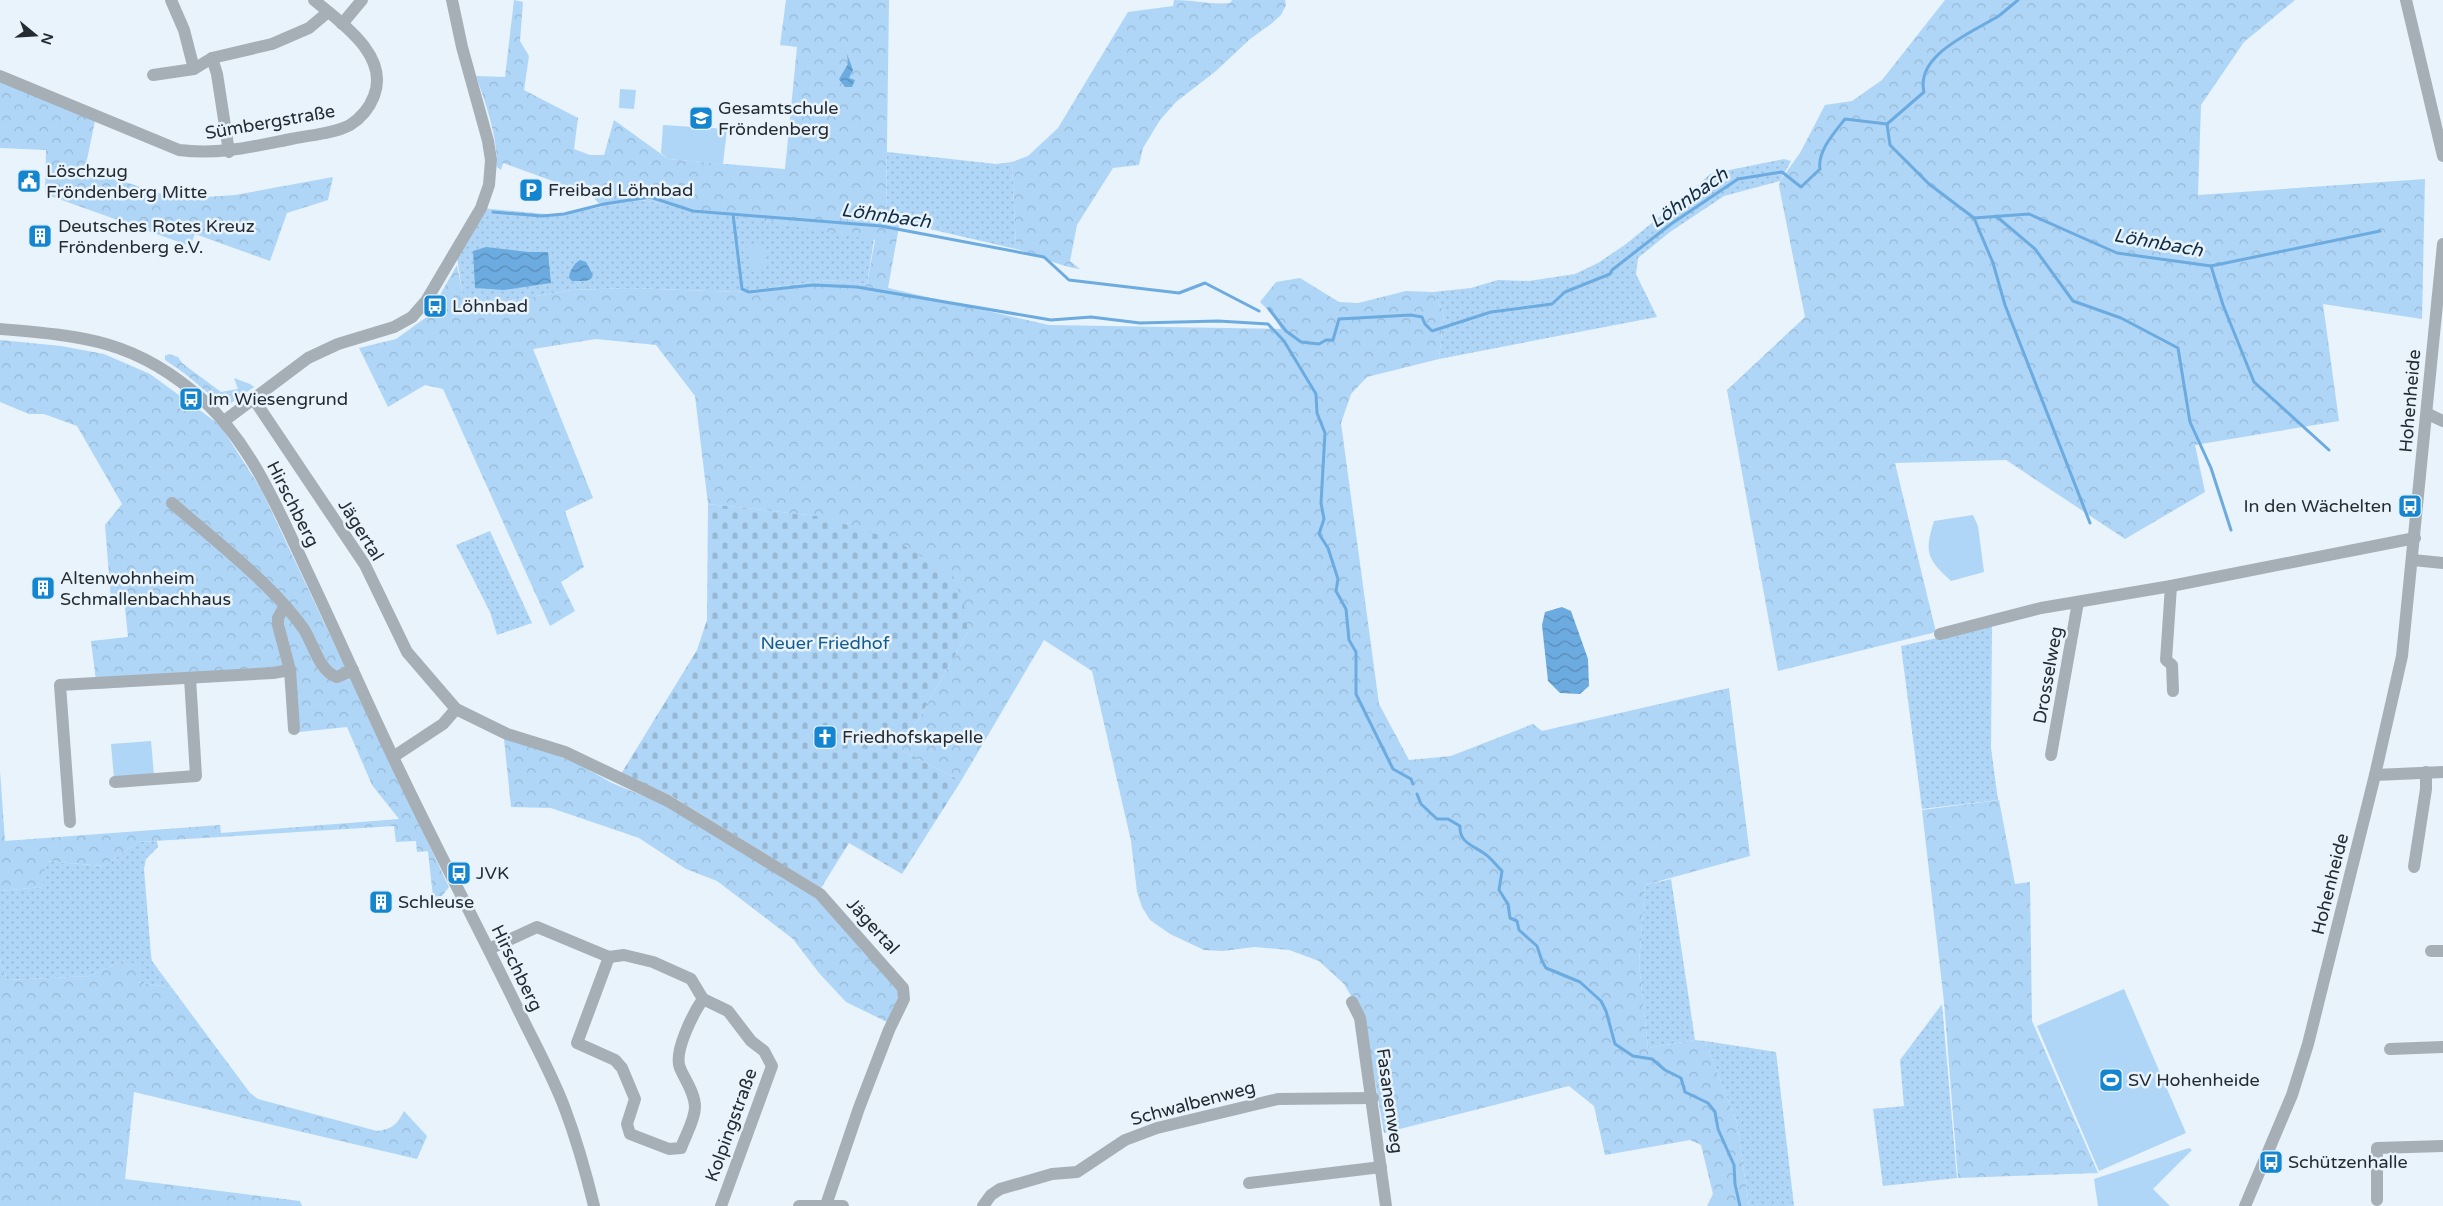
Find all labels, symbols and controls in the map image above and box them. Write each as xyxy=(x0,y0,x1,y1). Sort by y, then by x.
north arrow xyxy=(10,10,60,60)
text: N xyxy=(37,31,57,47)
place label: Gesamtschule Fröndenberg xyxy=(718,97,839,140)
street label: Sümbergstraße xyxy=(203,100,337,144)
school or university icon: Gesamtschule Fröndenberg xyxy=(688,105,714,131)
place label: Löschzug Fröndenberg Mitte xyxy=(46,160,207,203)
water label: Löhnbach xyxy=(1646,163,1733,233)
public building icon: Löschzug Fröndenberg Mitte xyxy=(16,168,42,194)
parking icon: Freibad Löhnbad xyxy=(518,177,544,203)
place label: Freibad Löhnbad xyxy=(548,179,693,201)
water label: Löhnbach xyxy=(840,199,933,233)
place label: Deutsches Rotes Kreuz Fröndenberg e.V. xyxy=(58,215,255,258)
building icon: Deutsches Rotes Kreuz Fröndenberg e.V. xyxy=(27,223,53,249)
water label: Löhnbach xyxy=(2112,224,2205,262)
bus stop icon: Löhnbad xyxy=(422,293,448,319)
place label: Löhnbad xyxy=(452,295,528,317)
street label: Hohenheide xyxy=(2395,348,2425,454)
bus stop icon: Im Wiesengrund xyxy=(178,386,204,412)
place label: Im Wiesengrund xyxy=(208,388,348,410)
street label: Hirschberg xyxy=(262,457,324,551)
bus stop icon: In den Wächelten xyxy=(2397,493,2423,519)
street label: Jägertal xyxy=(334,495,388,565)
place label: In den Wächelten xyxy=(2244,495,2392,517)
place label: Altenwohnheim Schmallenbachhaus xyxy=(60,567,231,610)
building icon: Altenwohnheim Schmallenbachhaus xyxy=(30,575,56,601)
street label: Drosselweg xyxy=(2029,625,2067,725)
park label: Neuer Friedhof xyxy=(760,632,890,654)
church icon: Friedhofskapelle xyxy=(812,724,838,750)
place label: Friedhofskapelle xyxy=(842,726,983,748)
street label: Hohenheide xyxy=(2307,831,2353,937)
bus stop icon: JVK xyxy=(446,860,472,886)
place label: JVK xyxy=(476,862,509,884)
building icon: Schleuse xyxy=(368,889,394,915)
place label: Schleuse xyxy=(398,891,474,913)
street label: Jägertal xyxy=(842,893,904,959)
street label: Hirschberg xyxy=(487,921,547,1015)
street label: Fasanenweg xyxy=(1372,1047,1408,1155)
street label: Kolpingstraße xyxy=(700,1065,762,1185)
sports icon: SV Hohenheide xyxy=(2098,1067,2124,1093)
place label: SV Hohenheide xyxy=(2128,1069,2260,1091)
street label: Schwalbenweg xyxy=(1128,1076,1258,1130)
bus stop icon: Schützenhalle xyxy=(2258,1149,2284,1175)
place label: Schützenhalle xyxy=(2288,1151,2408,1173)

